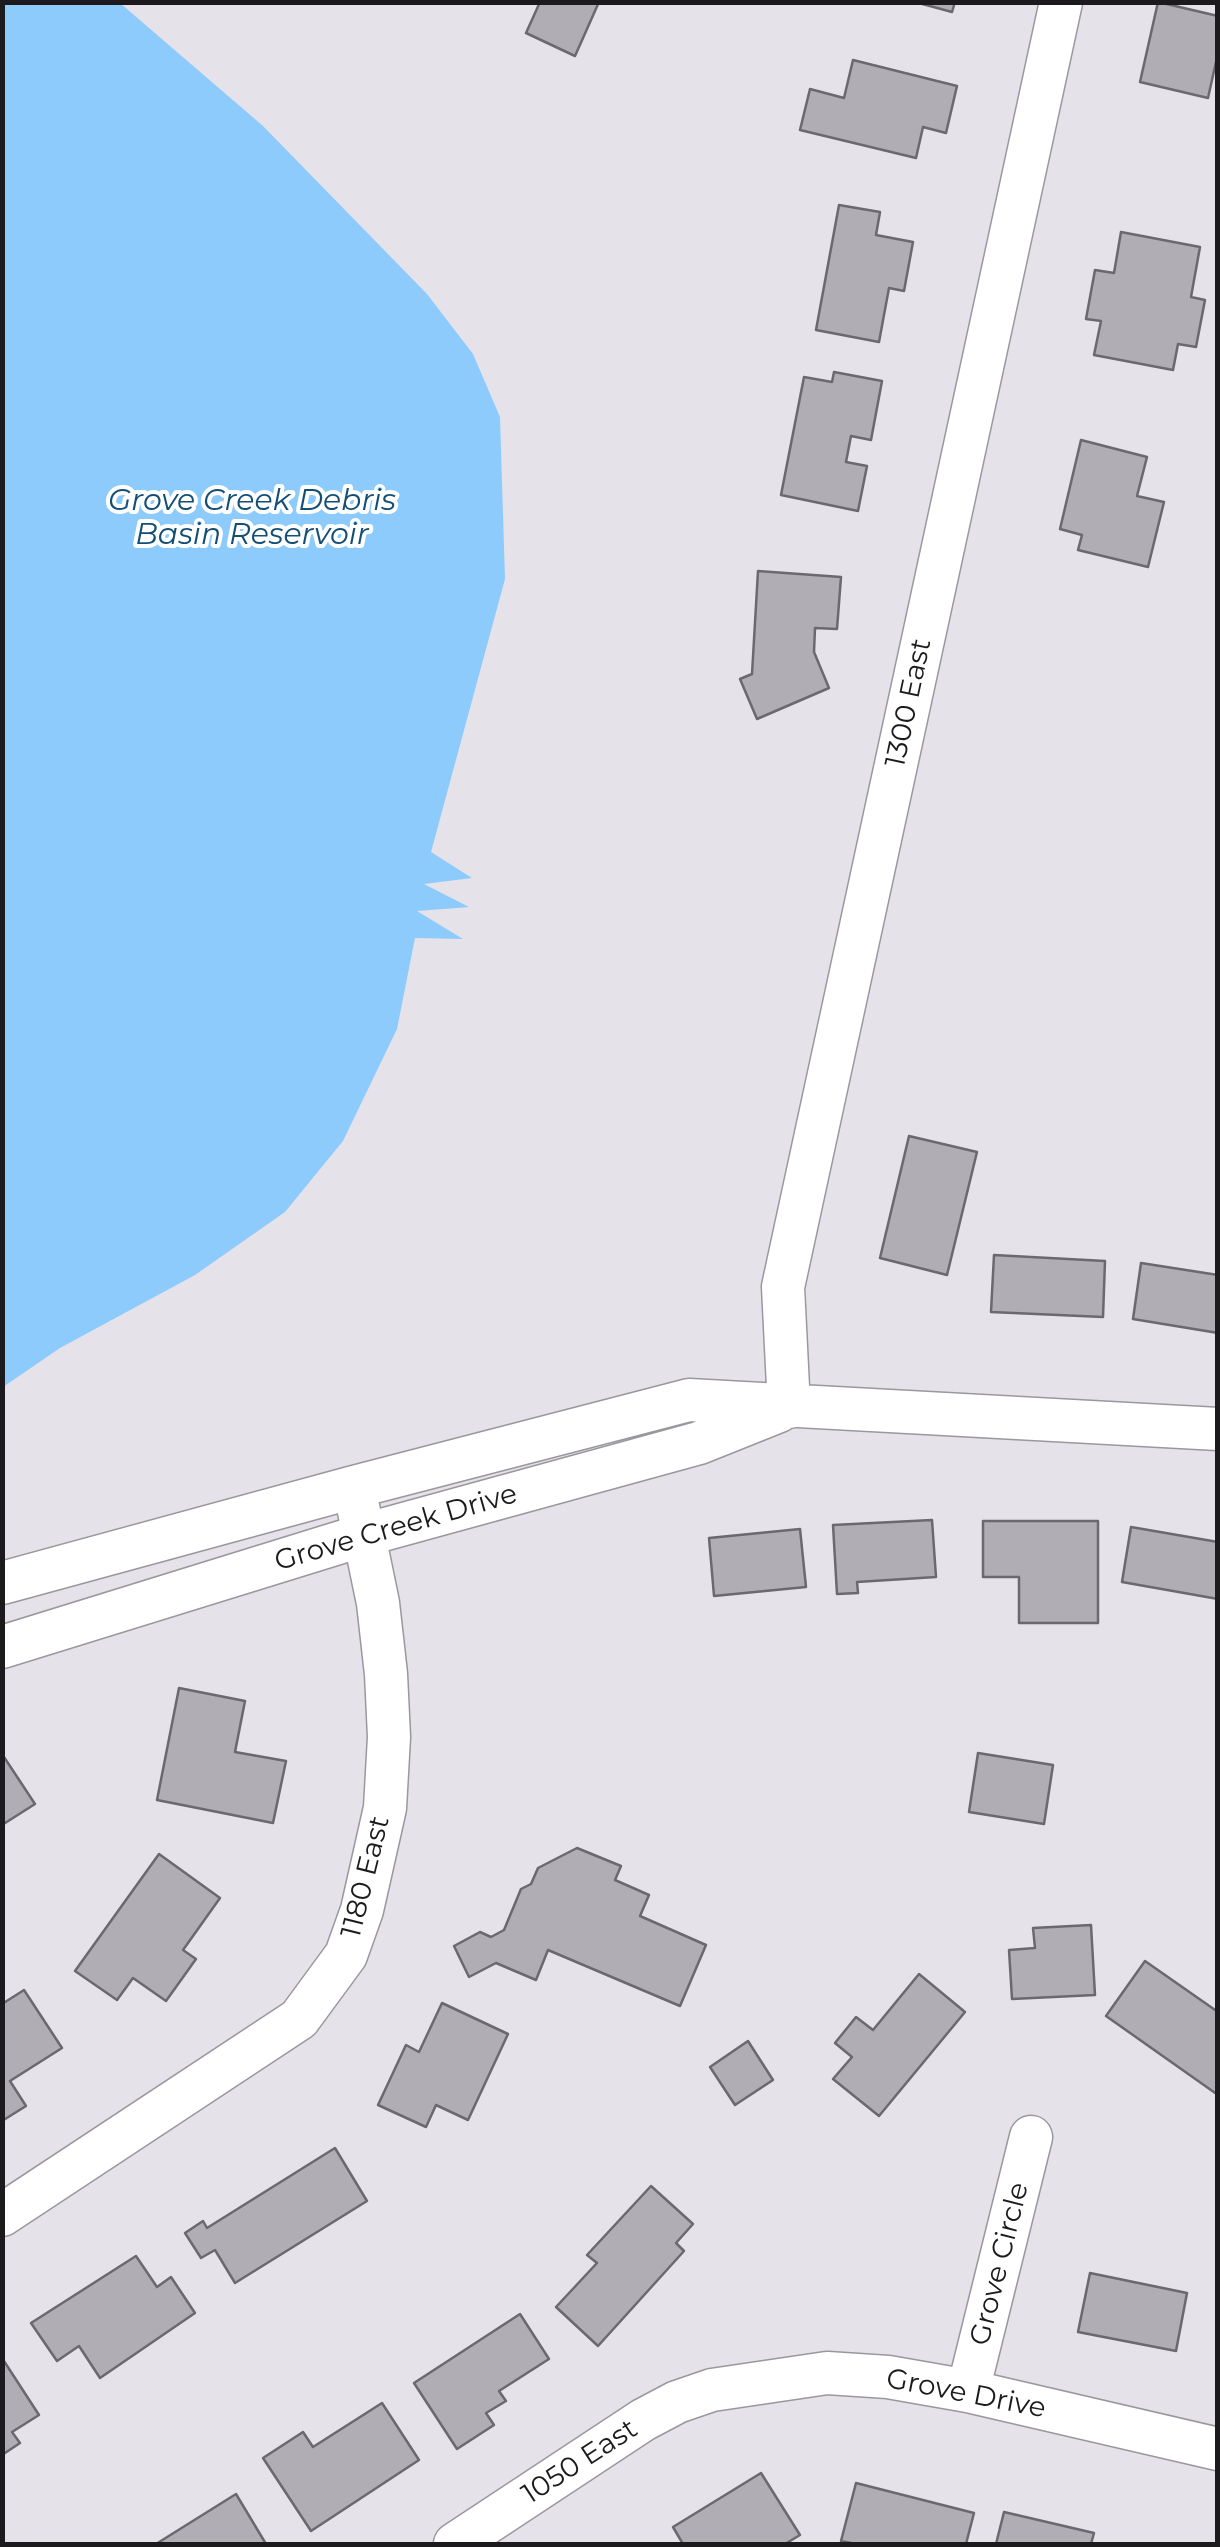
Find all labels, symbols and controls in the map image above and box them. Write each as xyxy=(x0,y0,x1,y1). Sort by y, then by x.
water label: Grove Creek Debris Basin Reservoir xyxy=(108,483,396,554)
street label: 1300 East xyxy=(879,636,939,770)
street label: Grove Creek Drive xyxy=(271,1477,521,1579)
street label: 1180 East xyxy=(335,1813,397,1941)
street label: Grove Circle xyxy=(964,2179,1036,2349)
street label: Grove Drive xyxy=(883,2362,1049,2426)
street label: 1050 East xyxy=(516,2412,644,2512)

